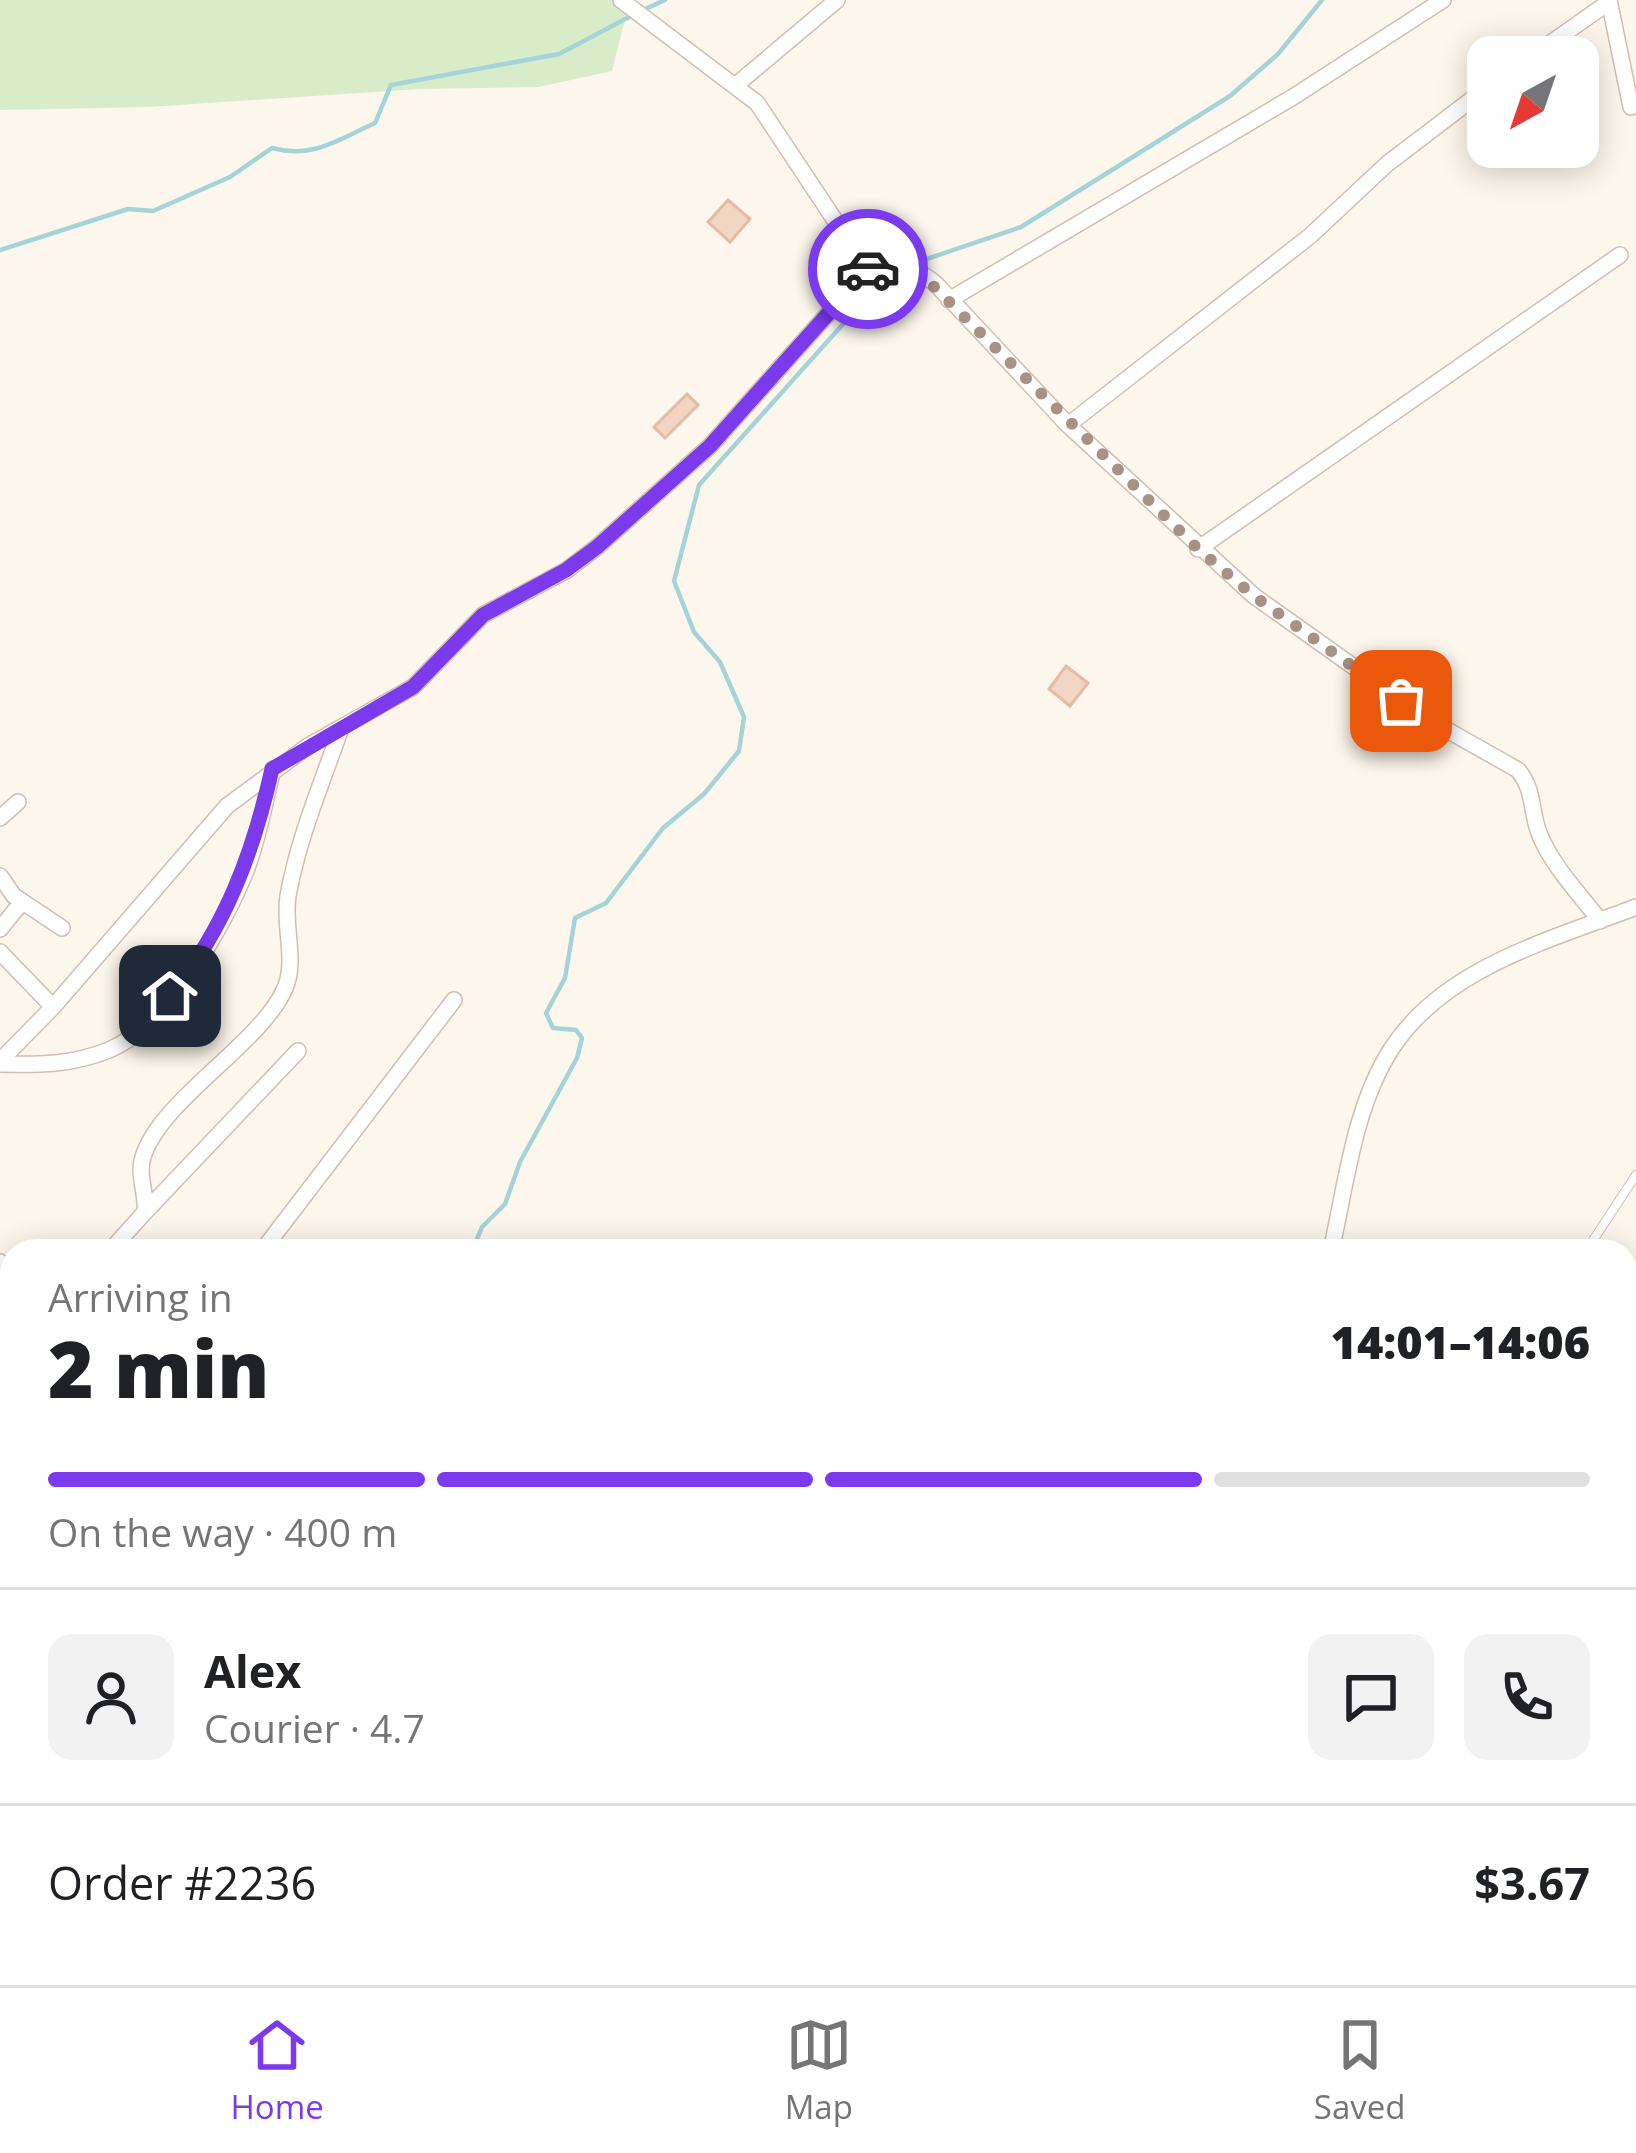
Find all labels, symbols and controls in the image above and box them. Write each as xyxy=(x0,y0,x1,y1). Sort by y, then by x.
north arrow xyxy=(1467,36,1599,168)
map controls xyxy=(1467,36,1599,168)
courier xyxy=(808,209,928,329)
icon: car xyxy=(835,236,901,302)
pin xyxy=(1350,650,1452,752)
icon: bag xyxy=(1368,668,1434,734)
pin xyxy=(119,945,221,1047)
icon: home xyxy=(137,963,203,1029)
text: Arriving in xyxy=(48,1270,233,1323)
text: 14:01–14:06 xyxy=(1331,1311,1590,1372)
text: 2 min xyxy=(48,1315,270,1421)
text: On the way · 400 m xyxy=(48,1505,397,1558)
button: person xyxy=(48,1634,174,1760)
button: chat xyxy=(1308,1634,1434,1760)
button: phone xyxy=(1464,1634,1590,1760)
text: Alex xyxy=(204,1640,301,1701)
text: Courier · 4.7 xyxy=(204,1701,425,1754)
text: Order #2236 xyxy=(48,1852,316,1913)
text: $3.67 xyxy=(1474,1852,1590,1913)
tab: Home xyxy=(230,2012,324,2129)
tab: Map xyxy=(785,2012,853,2129)
tab: Saved xyxy=(1314,2012,1406,2129)

